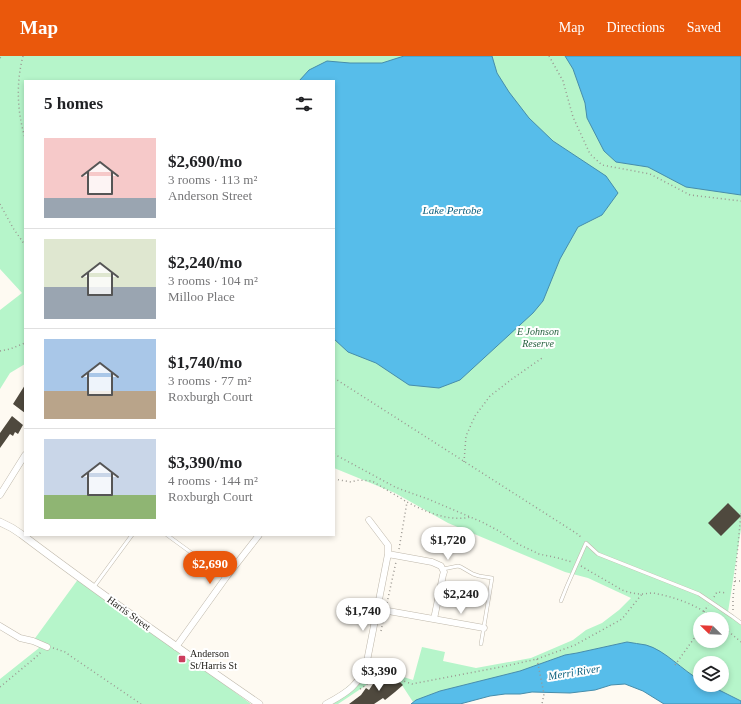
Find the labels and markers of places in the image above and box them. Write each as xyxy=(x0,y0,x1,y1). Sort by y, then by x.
pin: $1,720 xyxy=(415,527,481,561)
pin: $2,690 xyxy=(177,551,243,585)
pin: $2,240 xyxy=(428,581,494,615)
pin: $1,740 xyxy=(330,598,396,632)
place label: Anderson St/Harris St xyxy=(190,648,237,671)
marker: Anderson St/Harris St xyxy=(177,654,187,664)
pin: $3,390 xyxy=(346,658,412,692)

